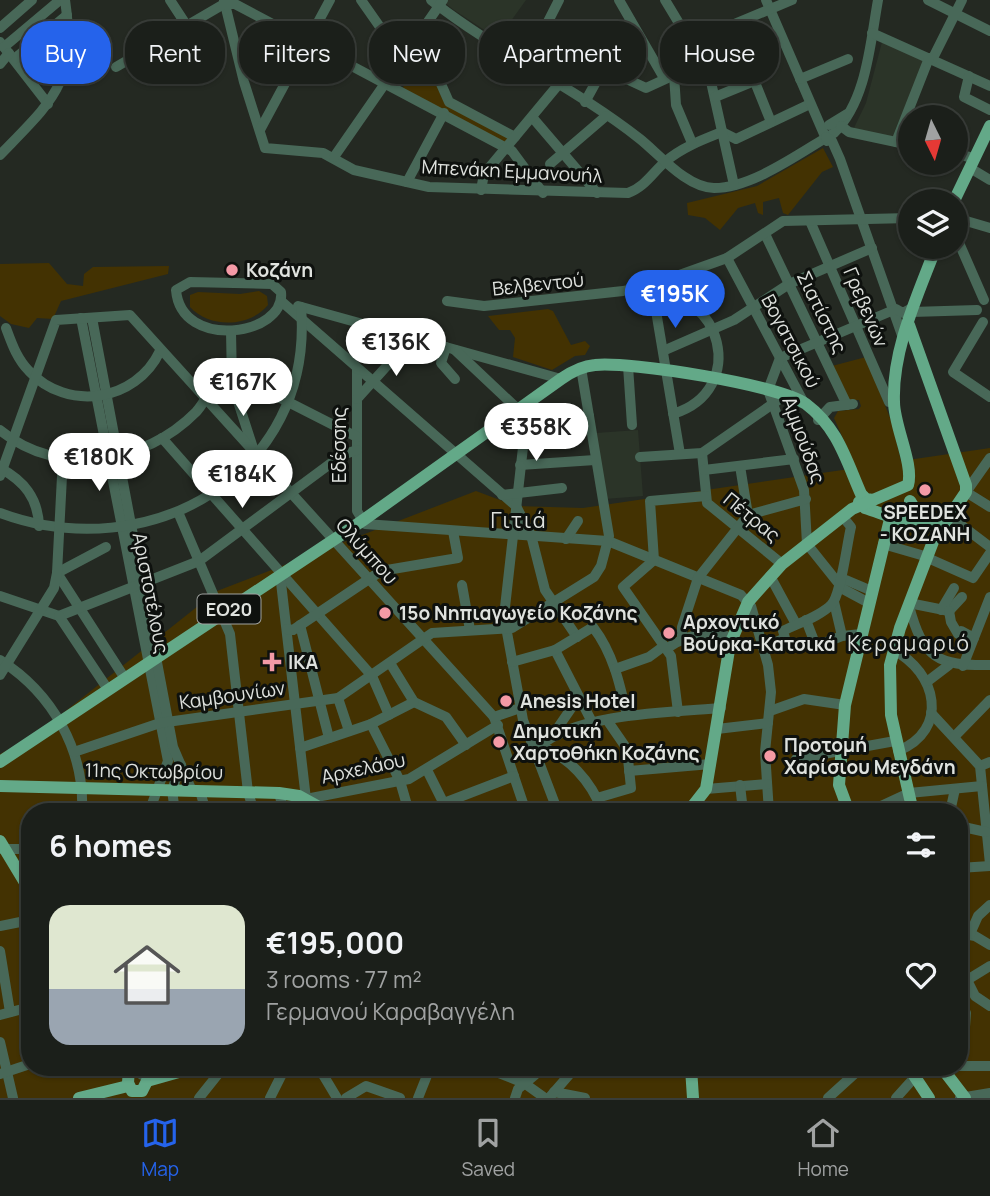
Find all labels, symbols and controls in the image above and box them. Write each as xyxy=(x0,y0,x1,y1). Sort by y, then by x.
chip: Buy xyxy=(21,21,111,84)
chip: Rent xyxy=(125,21,225,84)
chip: Filters xyxy=(239,21,355,84)
chip: New xyxy=(369,21,465,84)
chip: Apartment xyxy=(479,21,646,84)
chip: House xyxy=(660,21,779,84)
north arrow xyxy=(898,105,968,175)
map controls xyxy=(898,105,968,259)
street label: Μπενάκη Εμμανουήλ xyxy=(421,153,603,189)
button: layers xyxy=(898,189,968,259)
place label: Κοζάνη xyxy=(246,257,313,283)
marker: Κοζάνη xyxy=(224,262,240,278)
street label: Γρεβενών xyxy=(838,263,895,351)
street label: Βελβεντού xyxy=(491,266,585,302)
street label: Σιατίστης xyxy=(791,266,853,358)
pin: €195K xyxy=(626,270,724,330)
text: €195K xyxy=(641,277,709,309)
street label: Βογατσικού xyxy=(755,290,827,392)
pin: €136K xyxy=(347,318,445,378)
text: €136K xyxy=(362,325,430,357)
pin: €167K xyxy=(194,358,292,418)
text: €167K xyxy=(209,365,277,397)
street label: Αμμούδας xyxy=(776,393,832,487)
pin: €358K xyxy=(487,404,585,463)
street label: Εδέσσης xyxy=(326,407,352,483)
text: €358K xyxy=(500,410,572,442)
pin: €180K xyxy=(50,434,148,493)
text: €180K xyxy=(64,440,134,472)
pin: €184K xyxy=(193,450,291,510)
text: €184K xyxy=(208,457,276,489)
marker: SPEEDEX - ΚΟΖΑΝΗ xyxy=(917,482,933,498)
street label: Πέτρας xyxy=(718,486,786,548)
place label: SPEEDEX - ΚΟΖΑΝΗ xyxy=(880,499,970,547)
district label: Γιτιά xyxy=(490,506,548,534)
street label: Ολύμπου xyxy=(330,512,404,590)
street label: Αριστοτέλους xyxy=(127,530,175,656)
road number: ΕΟ20 xyxy=(198,594,260,624)
place label: 15ο Νηπιαγωγείο Κοζάνης xyxy=(399,600,637,626)
marker: 15ο Νηπιαγωγείο Κοζάνης xyxy=(377,605,393,621)
place label: Αρχοντικό Βούρκα-Κατσικά xyxy=(683,609,836,657)
marker: Αρχοντικό Βούρκα-Κατσικά xyxy=(661,625,677,641)
district label: Κεραμαριό xyxy=(847,629,971,657)
place label: IKA xyxy=(288,649,319,675)
marker: IKA xyxy=(262,652,282,672)
street label: Καμβουνίων xyxy=(177,675,287,715)
place label: Anesis Hotel xyxy=(520,688,636,714)
marker: Anesis Hotel xyxy=(498,693,514,709)
place label: Δημοτική Χαρτοθήκη Κοζάνης xyxy=(513,718,700,766)
place label: Προτομή Χαρίσιου Μεγδάνη xyxy=(784,732,956,780)
marker: Δημοτική Χαρτοθήκη Κοζάνης xyxy=(491,734,507,750)
street label: Αρχελάου xyxy=(319,746,407,790)
marker: Προτομή Χαρίσιου Μεγδάνη xyxy=(762,748,778,764)
street label: 11ης Οκτωβρίου xyxy=(85,757,223,785)
text: 6 homes xyxy=(49,825,172,866)
icon: filters xyxy=(902,826,940,864)
text: €195,000 xyxy=(266,922,404,963)
icon: home xyxy=(105,933,189,1017)
icon: heart xyxy=(902,956,940,994)
text: 3 rooms · 77 m² xyxy=(266,963,422,995)
text: Γερμανού Καραβαγγέλη xyxy=(266,995,515,1027)
tab: Map xyxy=(141,1114,179,1182)
tab: Saved xyxy=(462,1114,515,1182)
tab: Home xyxy=(797,1114,849,1182)

